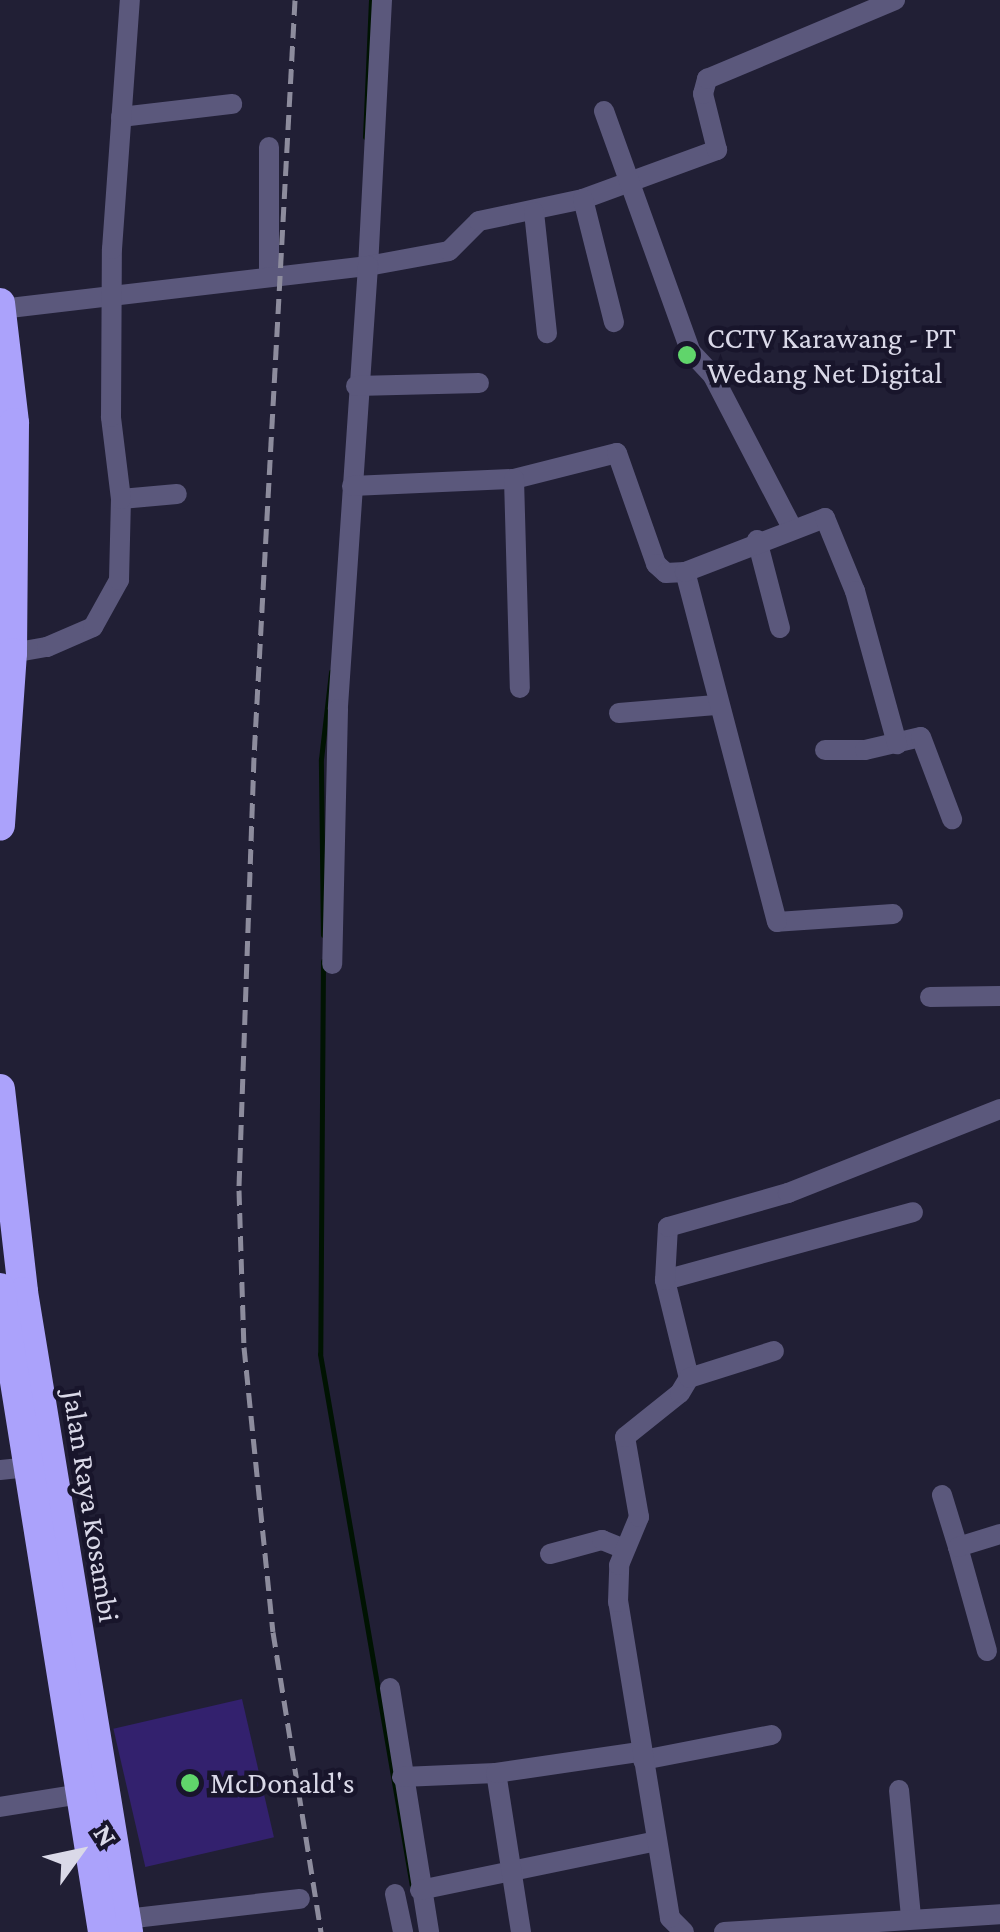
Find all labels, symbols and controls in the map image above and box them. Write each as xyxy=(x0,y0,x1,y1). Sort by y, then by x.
place label: CCTV Karawang - PT Wedang Net Digital xyxy=(707,320,956,390)
marker: CCTV Karawang - PT Wedang Net Digital xyxy=(676,344,698,366)
street label: Jalan Raya Kosambi xyxy=(55,1387,127,1625)
place label: McDonald's xyxy=(210,1765,355,1801)
marker: McDonald's xyxy=(179,1772,201,1794)
north arrow xyxy=(30,1802,130,1902)
text: N xyxy=(87,1819,124,1852)

